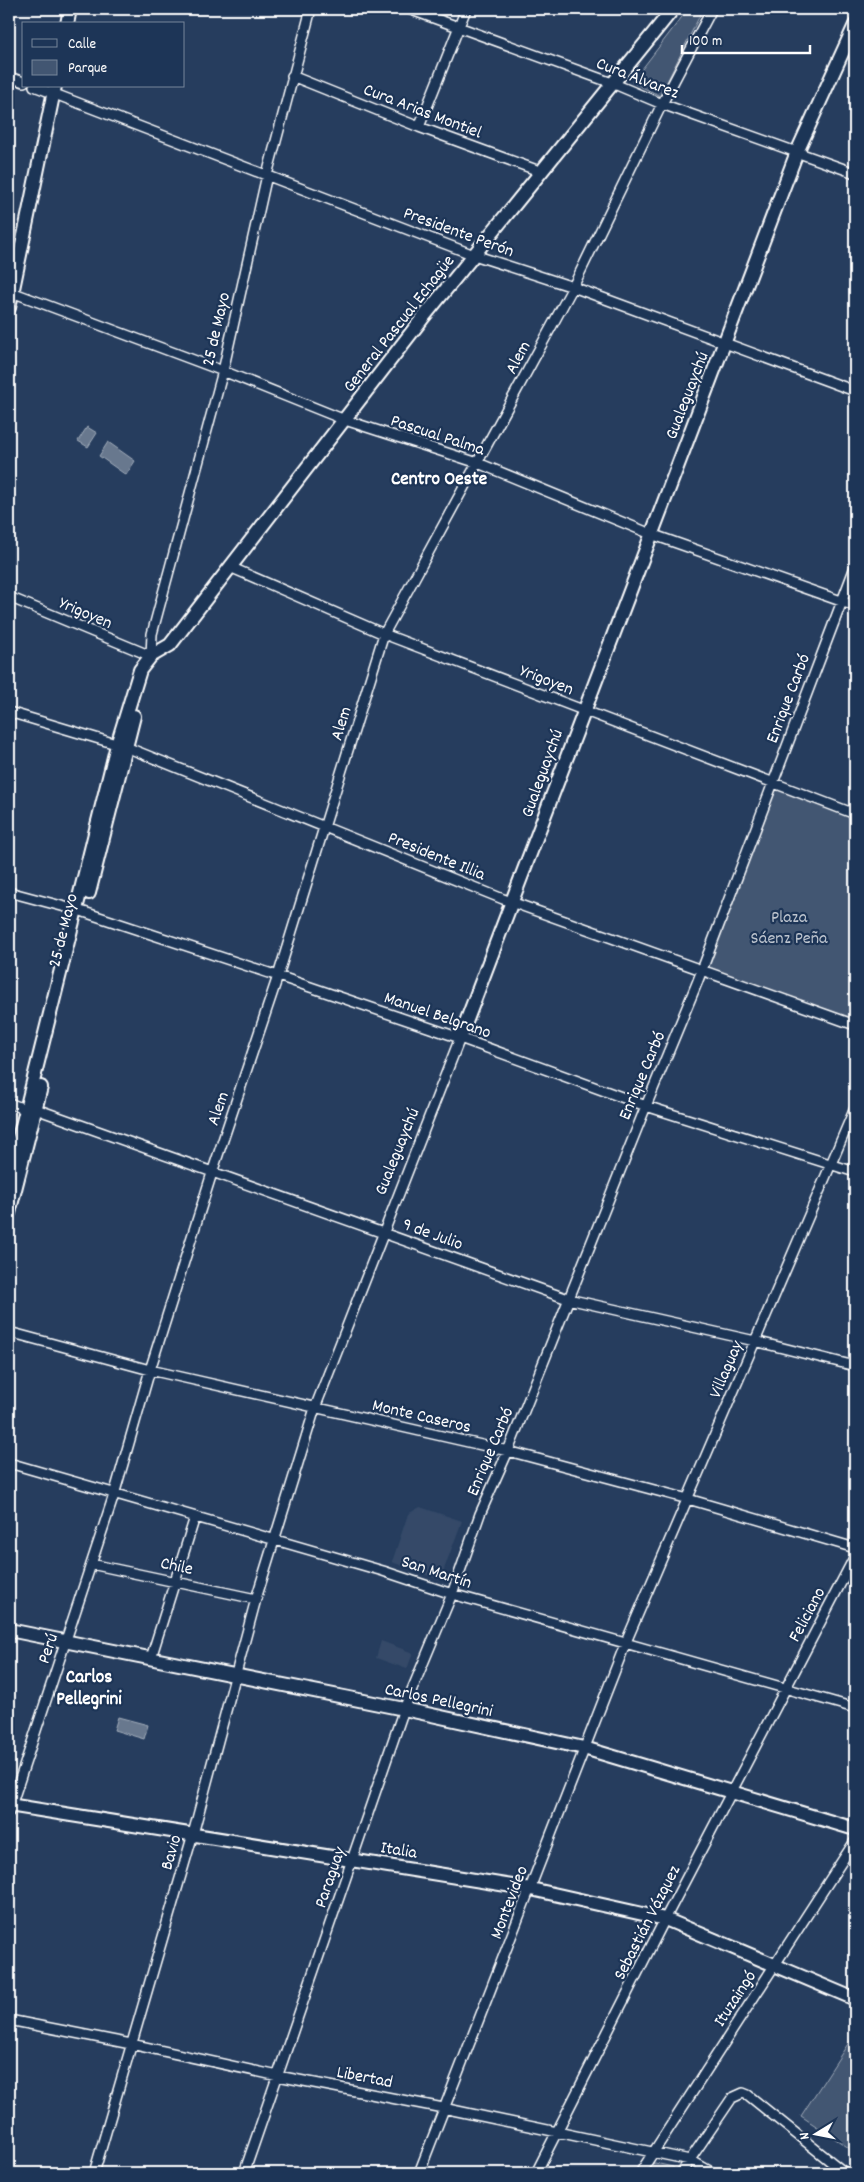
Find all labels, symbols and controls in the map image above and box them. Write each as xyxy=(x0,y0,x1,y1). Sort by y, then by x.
legend xyxy=(22,22,185,88)
scale bar xyxy=(682,22,809,54)
text: 100 m xyxy=(689,31,722,53)
text: Calle xyxy=(68,34,97,56)
street label: Cura Álvarez xyxy=(592,52,682,107)
text: Parque xyxy=(68,58,108,80)
street label: Cura Arias Montiel xyxy=(359,78,486,147)
street label: Presidente Perón xyxy=(399,202,517,265)
street label: General Pascual Echagüe xyxy=(338,250,462,399)
street label: 25 de Mayo xyxy=(197,290,238,369)
street label: Alem xyxy=(500,337,538,379)
street label: Gualeguaychú xyxy=(660,348,717,443)
street label: Pascual Palma xyxy=(387,409,488,464)
district label: Centro Oeste xyxy=(391,467,487,494)
street label: Yrigoyen xyxy=(54,592,116,637)
street label: Enrique Carbó xyxy=(761,650,818,747)
street label: Yrigoyen xyxy=(515,660,577,703)
street label: Alem xyxy=(325,704,359,744)
street label: Gualeguaychú xyxy=(516,726,571,821)
street label: Presidente Illia xyxy=(384,826,489,888)
street label: 25 de Mayo xyxy=(43,891,86,970)
park label: Plaza Sáenz Peña xyxy=(751,906,828,952)
street label: Manuel Belgrano xyxy=(380,986,494,1046)
street label: Enrique Carbó xyxy=(613,1028,673,1124)
street label: Alem xyxy=(202,1088,237,1129)
street label: Gualeguaychú xyxy=(369,1105,427,1199)
street label: 9 de Julio xyxy=(398,1213,466,1258)
street label: Villaguay xyxy=(704,1337,751,1403)
street label: Monte Caseros xyxy=(370,1394,473,1441)
street label: Enrique Carbó xyxy=(461,1404,521,1500)
street label: San Martín xyxy=(398,1550,475,1597)
street label: Chile xyxy=(158,1552,195,1583)
street label: Feliciano xyxy=(783,1583,833,1647)
street label: Perú xyxy=(33,1630,66,1667)
district label: Carlos Pellegrini xyxy=(56,1665,122,1714)
street label: Carlos Pellegrini xyxy=(382,1678,495,1725)
street label: Bavio xyxy=(155,1832,189,1873)
street label: Italia xyxy=(379,1836,419,1867)
street label: Paraguay xyxy=(309,1843,354,1912)
street label: Sebastián Vázquez xyxy=(608,1861,688,1985)
street label: Montevideo xyxy=(485,1863,536,1943)
street label: Ituzaingó xyxy=(709,1966,764,2032)
street label: Libertad xyxy=(334,2061,395,2096)
north arrow xyxy=(792,2110,842,2160)
text: N xyxy=(795,2131,816,2141)

